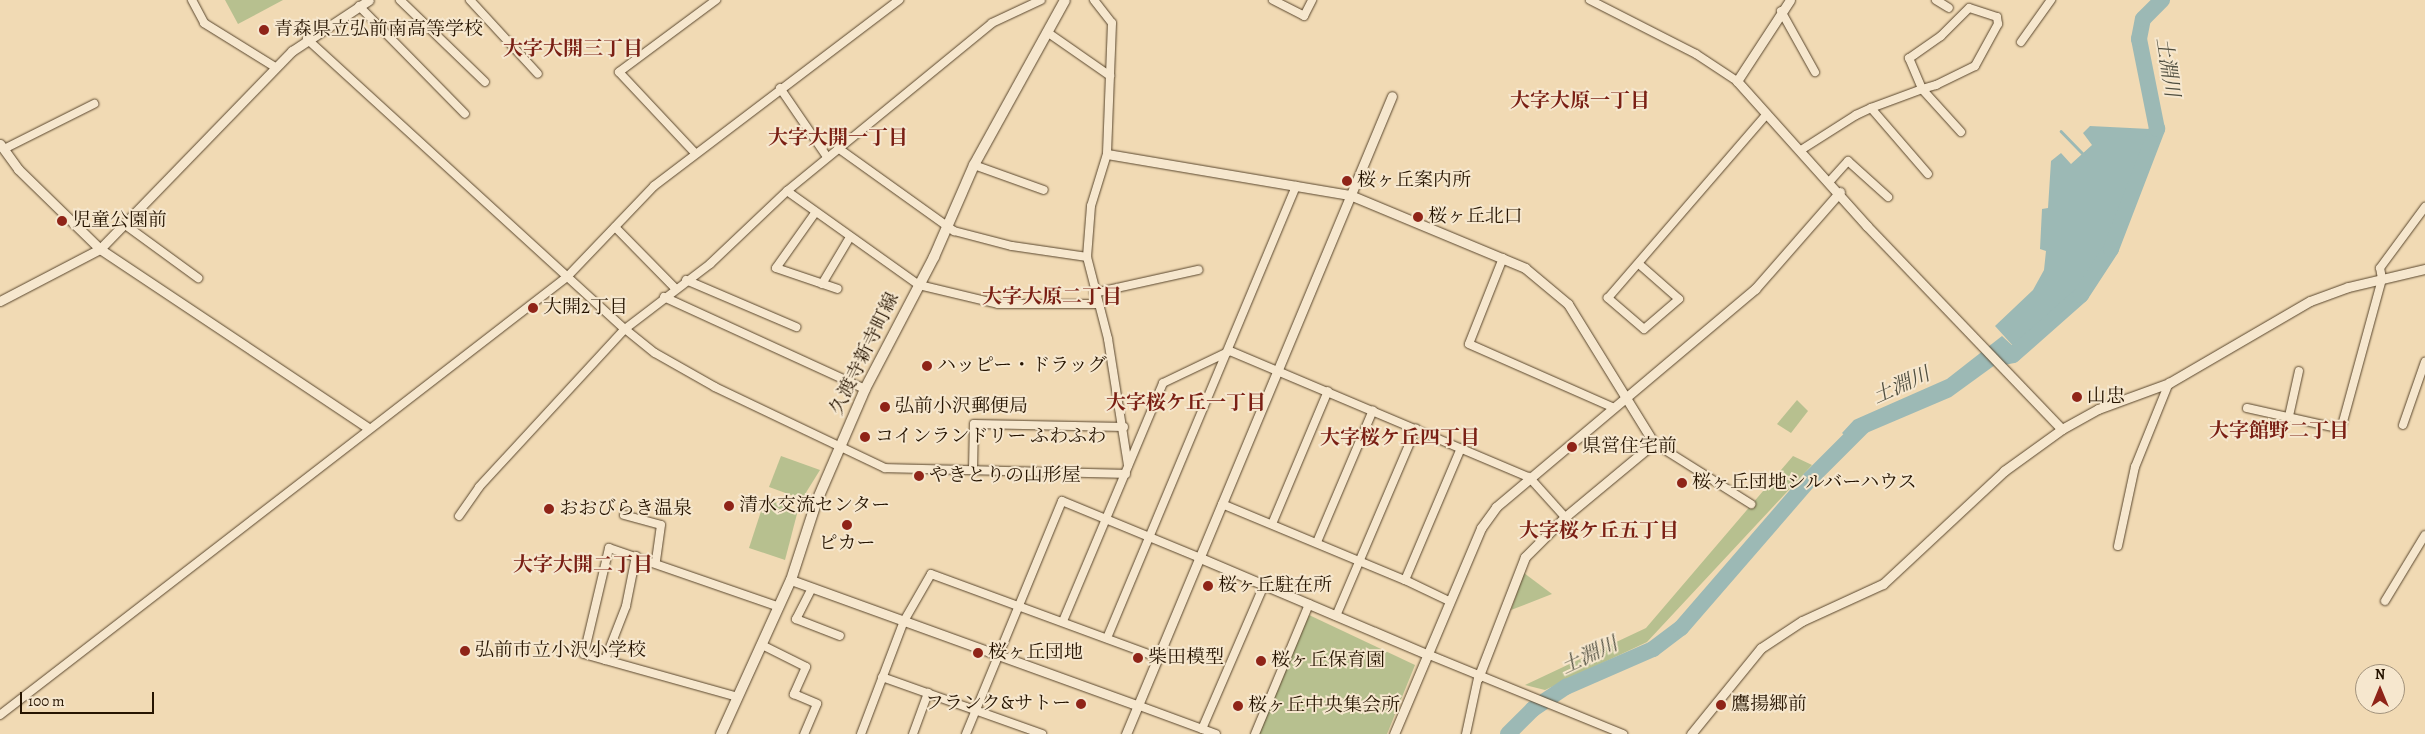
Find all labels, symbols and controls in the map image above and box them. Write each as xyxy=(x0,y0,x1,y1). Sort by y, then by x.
place label: 青森県立弘前南高等学校 xyxy=(274,19,483,41)
marker: 青森県立弘前南高等学校 xyxy=(258,24,270,36)
water label: 土淵川 xyxy=(2151,35,2185,99)
district label: 大字大開三丁目 xyxy=(503,36,643,60)
district label: 大字大原一丁目 xyxy=(1510,88,1650,112)
district label: 大字大開一丁目 xyxy=(768,125,908,149)
place label: 桜ヶ丘案内所 xyxy=(1357,170,1471,192)
marker: 桜ヶ丘案内所 xyxy=(1341,175,1353,187)
place label: 桜ヶ丘北口 xyxy=(1428,206,1523,228)
place label: 児童公園前 xyxy=(72,210,167,232)
marker: 桜ヶ丘北口 xyxy=(1412,211,1424,223)
marker: 児童公園前 xyxy=(56,215,68,227)
district label: 大字大原二丁目 xyxy=(982,284,1122,308)
street label: 久渡寺新寺町線 xyxy=(826,289,904,419)
place label: 大開2丁目 xyxy=(543,297,628,319)
marker: 大開2丁目 xyxy=(527,302,539,314)
place label: ハッピー・ドラッグ xyxy=(937,355,1107,377)
marker: ハッピー・ドラッグ xyxy=(921,360,933,372)
water label: 土淵川 xyxy=(1869,362,1933,408)
place label: 山忠 xyxy=(2087,386,2125,408)
district label: 大字桜ケ丘一丁目 xyxy=(1106,390,1266,414)
marker: 山忠 xyxy=(2071,391,2083,403)
place label: 弘前小沢郵便局 xyxy=(895,396,1028,418)
marker: 弘前小沢郵便局 xyxy=(879,401,891,413)
district label: 大字館野二丁目 xyxy=(2209,418,2349,442)
district label: 大字桜ケ丘四丁目 xyxy=(1320,425,1480,449)
place label: コインランドリー ふわふわ xyxy=(875,426,1107,448)
marker: コインランドリー ふわふわ xyxy=(859,431,871,443)
place label: 県営住宅前 xyxy=(1582,436,1677,458)
marker: 県営住宅前 xyxy=(1566,441,1578,453)
place label: やきとりの山形屋 xyxy=(929,465,1081,487)
marker: やきとりの山形屋 xyxy=(913,470,925,482)
place label: 桜ヶ丘団地シルバーハウス xyxy=(1692,472,1920,494)
marker: 桜ヶ丘団地シルバーハウス xyxy=(1676,477,1688,489)
place label: 清水交流センター xyxy=(739,495,891,517)
place label: おおびらき温泉 xyxy=(559,498,692,520)
marker: 清水交流センター xyxy=(723,500,735,512)
marker: おおびらき温泉 xyxy=(543,503,555,515)
district label: 大字桜ケ丘五丁目 xyxy=(1519,518,1679,542)
marker: ピカー xyxy=(841,519,853,531)
place label: ピカー xyxy=(819,533,875,555)
district label: 大字大開二丁目 xyxy=(513,552,653,576)
place label: 桜ヶ丘駐在所 xyxy=(1218,575,1332,597)
marker: 桜ヶ丘駐在所 xyxy=(1202,580,1214,592)
water label: 土淵川 xyxy=(1557,631,1621,679)
place label: 弘前市立小沢小学校 xyxy=(475,640,646,662)
place label: 桜ヶ丘団地 xyxy=(988,642,1083,664)
marker: 弘前市立小沢小学校 xyxy=(459,645,471,657)
marker: 桜ヶ丘団地 xyxy=(972,647,984,659)
place label: 柴田模型 xyxy=(1148,647,1224,669)
place label: 桜ヶ丘保育園 xyxy=(1271,650,1385,672)
marker: 柴田模型 xyxy=(1132,652,1144,664)
marker: 桜ヶ丘保育園 xyxy=(1255,655,1267,667)
north arrow xyxy=(2355,664,2405,714)
text: N xyxy=(2375,665,2385,684)
scale bar xyxy=(22,682,156,714)
text: 100 m xyxy=(28,691,65,711)
place label: フランク&サトー xyxy=(925,693,1071,715)
place label: 鷹揚郷前 xyxy=(1731,694,1807,716)
place label: 桜ヶ丘中央集会所 xyxy=(1248,695,1400,717)
marker: フランク&サトー xyxy=(1075,698,1087,710)
marker: 鷹揚郷前 xyxy=(1715,699,1727,711)
marker: 桜ヶ丘中央集会所 xyxy=(1232,700,1244,712)

